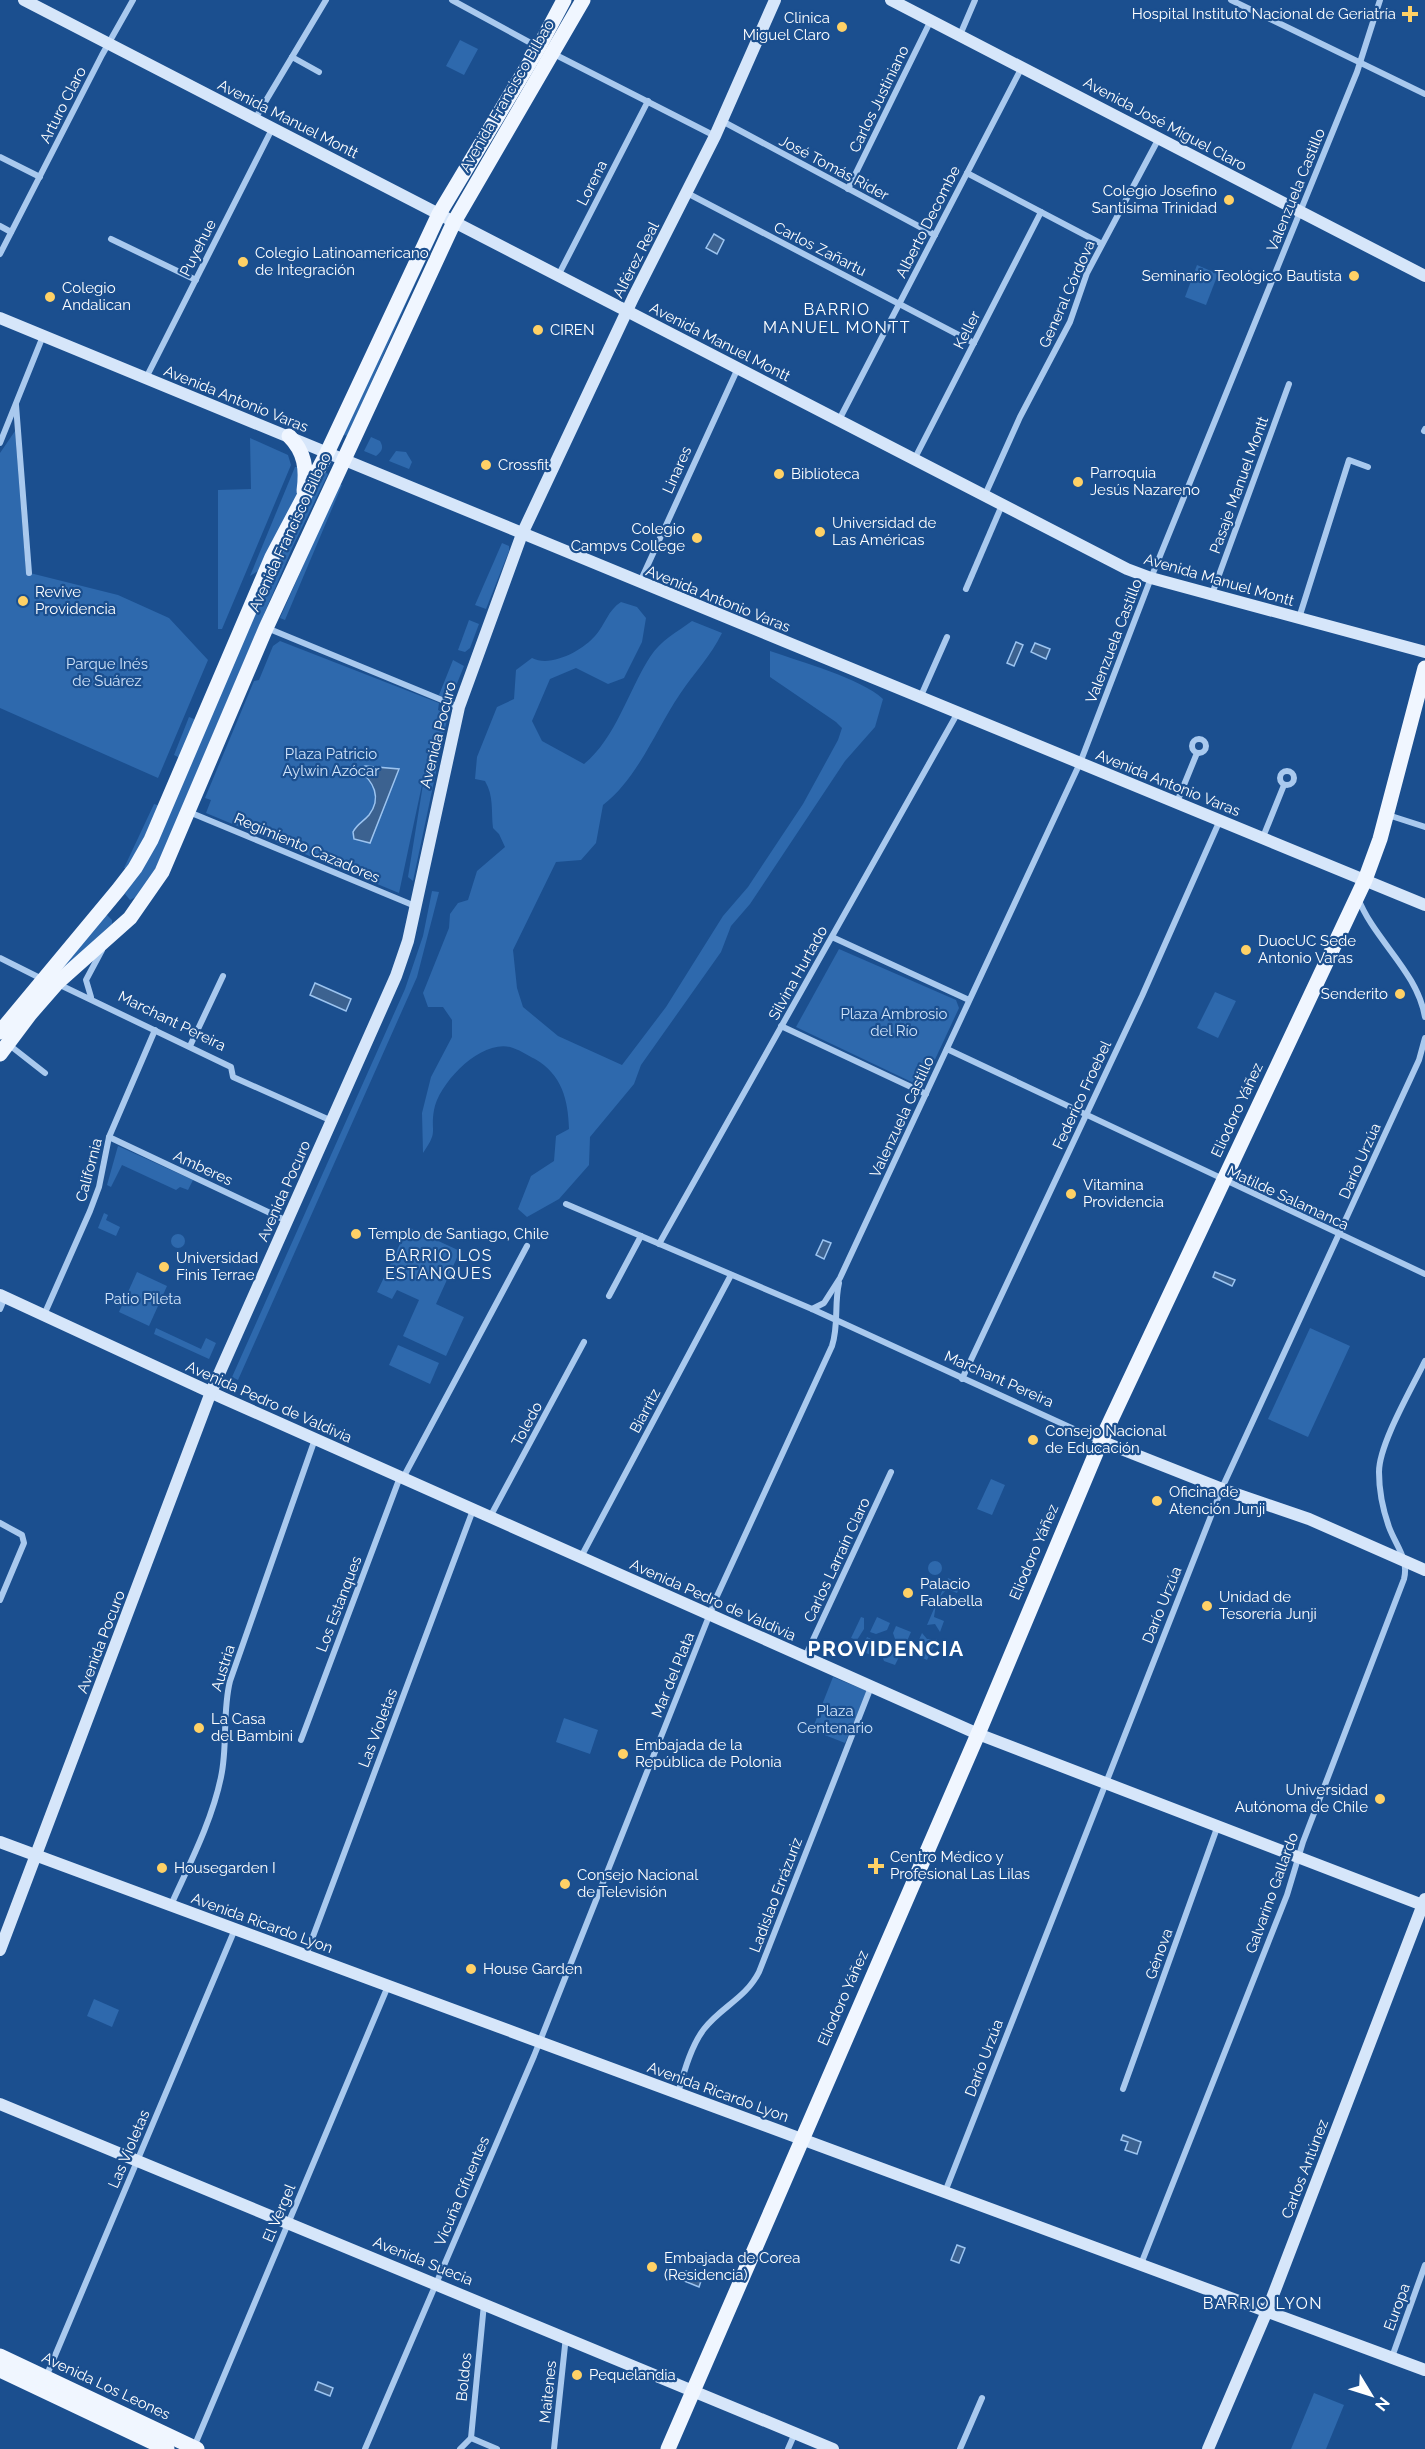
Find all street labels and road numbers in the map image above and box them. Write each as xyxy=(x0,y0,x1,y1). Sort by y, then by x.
street label: Avenida Francisco Bilbao xyxy=(456,16,558,176)
street label: Carlos Justiniano xyxy=(845,42,913,155)
street label: Arturo Claro xyxy=(36,64,90,146)
street label: Avenida José Miguel Claro xyxy=(1080,73,1250,175)
street label: Avenida Manuel Montt xyxy=(215,76,361,162)
street label: Valenzuela Castillo xyxy=(1263,126,1329,254)
street label: José Tomás Rider xyxy=(776,132,892,205)
street label: Lorena xyxy=(573,157,611,209)
street label: Alberto Decombe xyxy=(892,163,964,281)
street label: Puyehue xyxy=(176,216,220,279)
street label: Alférez Real xyxy=(609,218,663,301)
street label: Carlos Zañartu xyxy=(771,218,869,280)
street label: General Córdova xyxy=(1035,237,1099,351)
street label: Avenida Manuel Montt xyxy=(647,299,793,385)
street label: Keller xyxy=(950,307,984,352)
street label: Avenida Antonio Varas xyxy=(161,362,311,436)
street label: Pasaje Manuel Montt xyxy=(1206,414,1272,556)
street label: Linares xyxy=(659,443,695,497)
street label: Avenida Francisco Bilbao xyxy=(245,450,335,614)
street label: Avenida Manuel Montt xyxy=(1142,550,1296,610)
street label: Avenida Antonio Varas xyxy=(643,562,793,636)
street label: Valenzuela Castillo xyxy=(1082,576,1146,706)
street label: Avenida Pocuro xyxy=(416,680,460,790)
street label: Avenida Antonio Varas xyxy=(1093,746,1243,820)
street label: Regimiento Cazadores xyxy=(231,809,383,887)
street label: Silvina Hurtado xyxy=(765,923,831,1023)
street label: Marchant Pereira xyxy=(115,987,229,1055)
street label: Federico Froebel xyxy=(1049,1037,1115,1152)
street label: Valenzuela Castillo xyxy=(866,1054,938,1180)
street label: Eliodoro Yáñez xyxy=(1207,1060,1267,1160)
street label: Darío Urzúa xyxy=(1335,1120,1385,1202)
street label: California xyxy=(72,1136,106,1204)
street label: Avenida Pocuro xyxy=(254,1138,314,1244)
street label: Amberes xyxy=(171,1147,235,1189)
street label: Matilde Salamanca xyxy=(1224,1162,1352,1234)
street label: Marchant Pereira xyxy=(942,1347,1056,1411)
street label: Avenida Pedro de Valdivia xyxy=(183,1357,355,1447)
street label: Biarritz xyxy=(626,1386,664,1436)
street label: Toledo xyxy=(508,1399,546,1449)
street label: Carlos Larraín Claro xyxy=(800,1495,874,1625)
street label: Eliodoro Yáñez xyxy=(1006,1501,1062,1603)
street label: Los Estanques xyxy=(312,1554,366,1654)
street label: Avenida Pedro de Valdivia xyxy=(627,1555,799,1645)
street label: Darío Urzúa xyxy=(1138,1564,1186,1646)
street label: Avenida Pocuro xyxy=(73,1588,129,1696)
street label: Mar del Plata xyxy=(648,1630,698,1720)
street label: Austria xyxy=(207,1642,239,1694)
street label: Las Violetas xyxy=(355,1686,401,1770)
street label: Galvarino Gallardo xyxy=(1242,1830,1302,1956)
street label: Ladislao Errázuriz xyxy=(746,1835,806,1955)
street label: Avenida Ricardo Lyon xyxy=(189,1889,335,1957)
street label: Génova xyxy=(1141,1926,1177,1982)
street label: Eliodoro Yáñez xyxy=(814,1948,872,2048)
street label: Darío Urzúa xyxy=(961,2017,1007,2099)
street label: Avenida Ricardo Lyon xyxy=(645,2058,791,2126)
street label: Las Violetas xyxy=(104,2107,154,2191)
street label: Carlos Antúnez xyxy=(1278,2117,1332,2221)
street label: Vicuña Cifuentes xyxy=(431,2134,493,2248)
street label: El Vergel xyxy=(259,2180,300,2245)
street label: Avenida Suecia xyxy=(370,2233,476,2289)
street label: Europa xyxy=(1380,2281,1414,2333)
street label: Avenida Los Leones xyxy=(39,2348,173,2424)
street label: Boldos xyxy=(453,2352,475,2402)
street label: Maitenes xyxy=(536,2360,560,2424)

